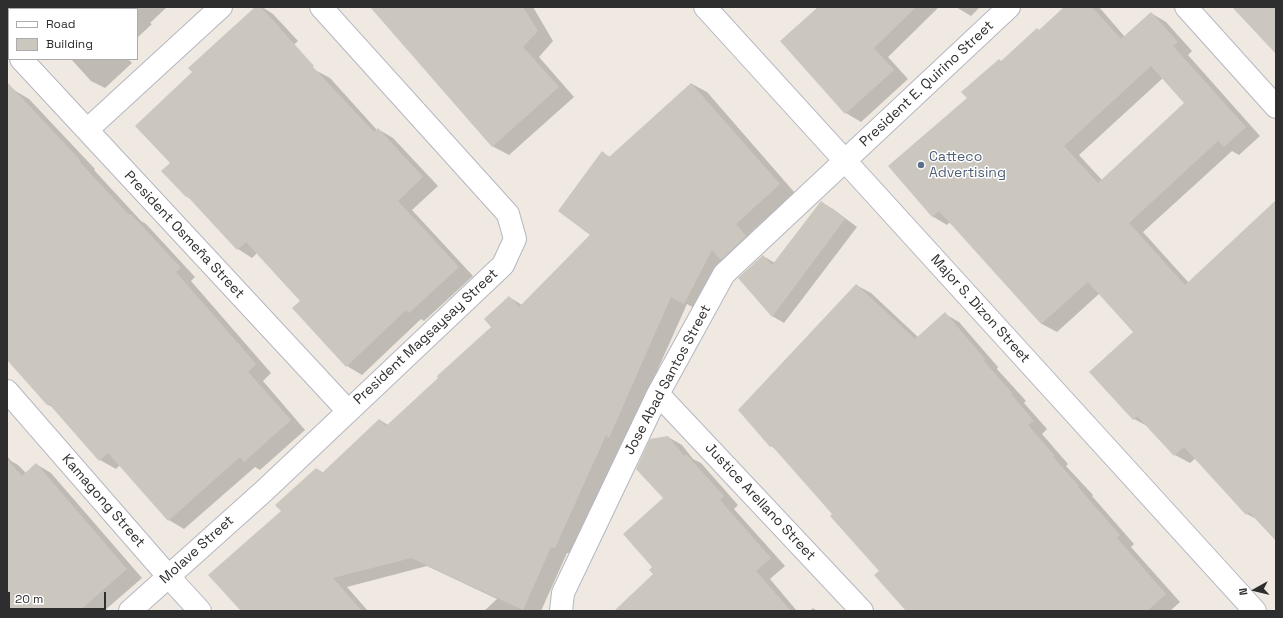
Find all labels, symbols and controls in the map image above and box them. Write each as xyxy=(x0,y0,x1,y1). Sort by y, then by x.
legend xyxy=(8,8,138,60)
text: Road xyxy=(46,16,75,32)
street label: President E. Quirino Street xyxy=(857,18,997,150)
text: Building xyxy=(46,36,93,52)
place label: Catteco Advertising xyxy=(929,149,1006,182)
marker: Catteco Advertising xyxy=(916,160,926,170)
street label: President Osmeña Street xyxy=(120,168,248,302)
street label: Major S. Dizon Street xyxy=(927,251,1033,367)
street label: President Magsaysay Street xyxy=(350,266,502,408)
street label: Jose Abad Santos Street xyxy=(621,302,715,458)
street label: Justice Arellano Street xyxy=(701,440,819,564)
street label: Kamagong Street xyxy=(58,451,148,551)
street label: Molave Street xyxy=(157,512,237,588)
north arrow xyxy=(1235,570,1275,610)
scale bar xyxy=(10,584,108,610)
text: N xyxy=(1236,587,1251,596)
text: 20 m xyxy=(15,591,43,607)

